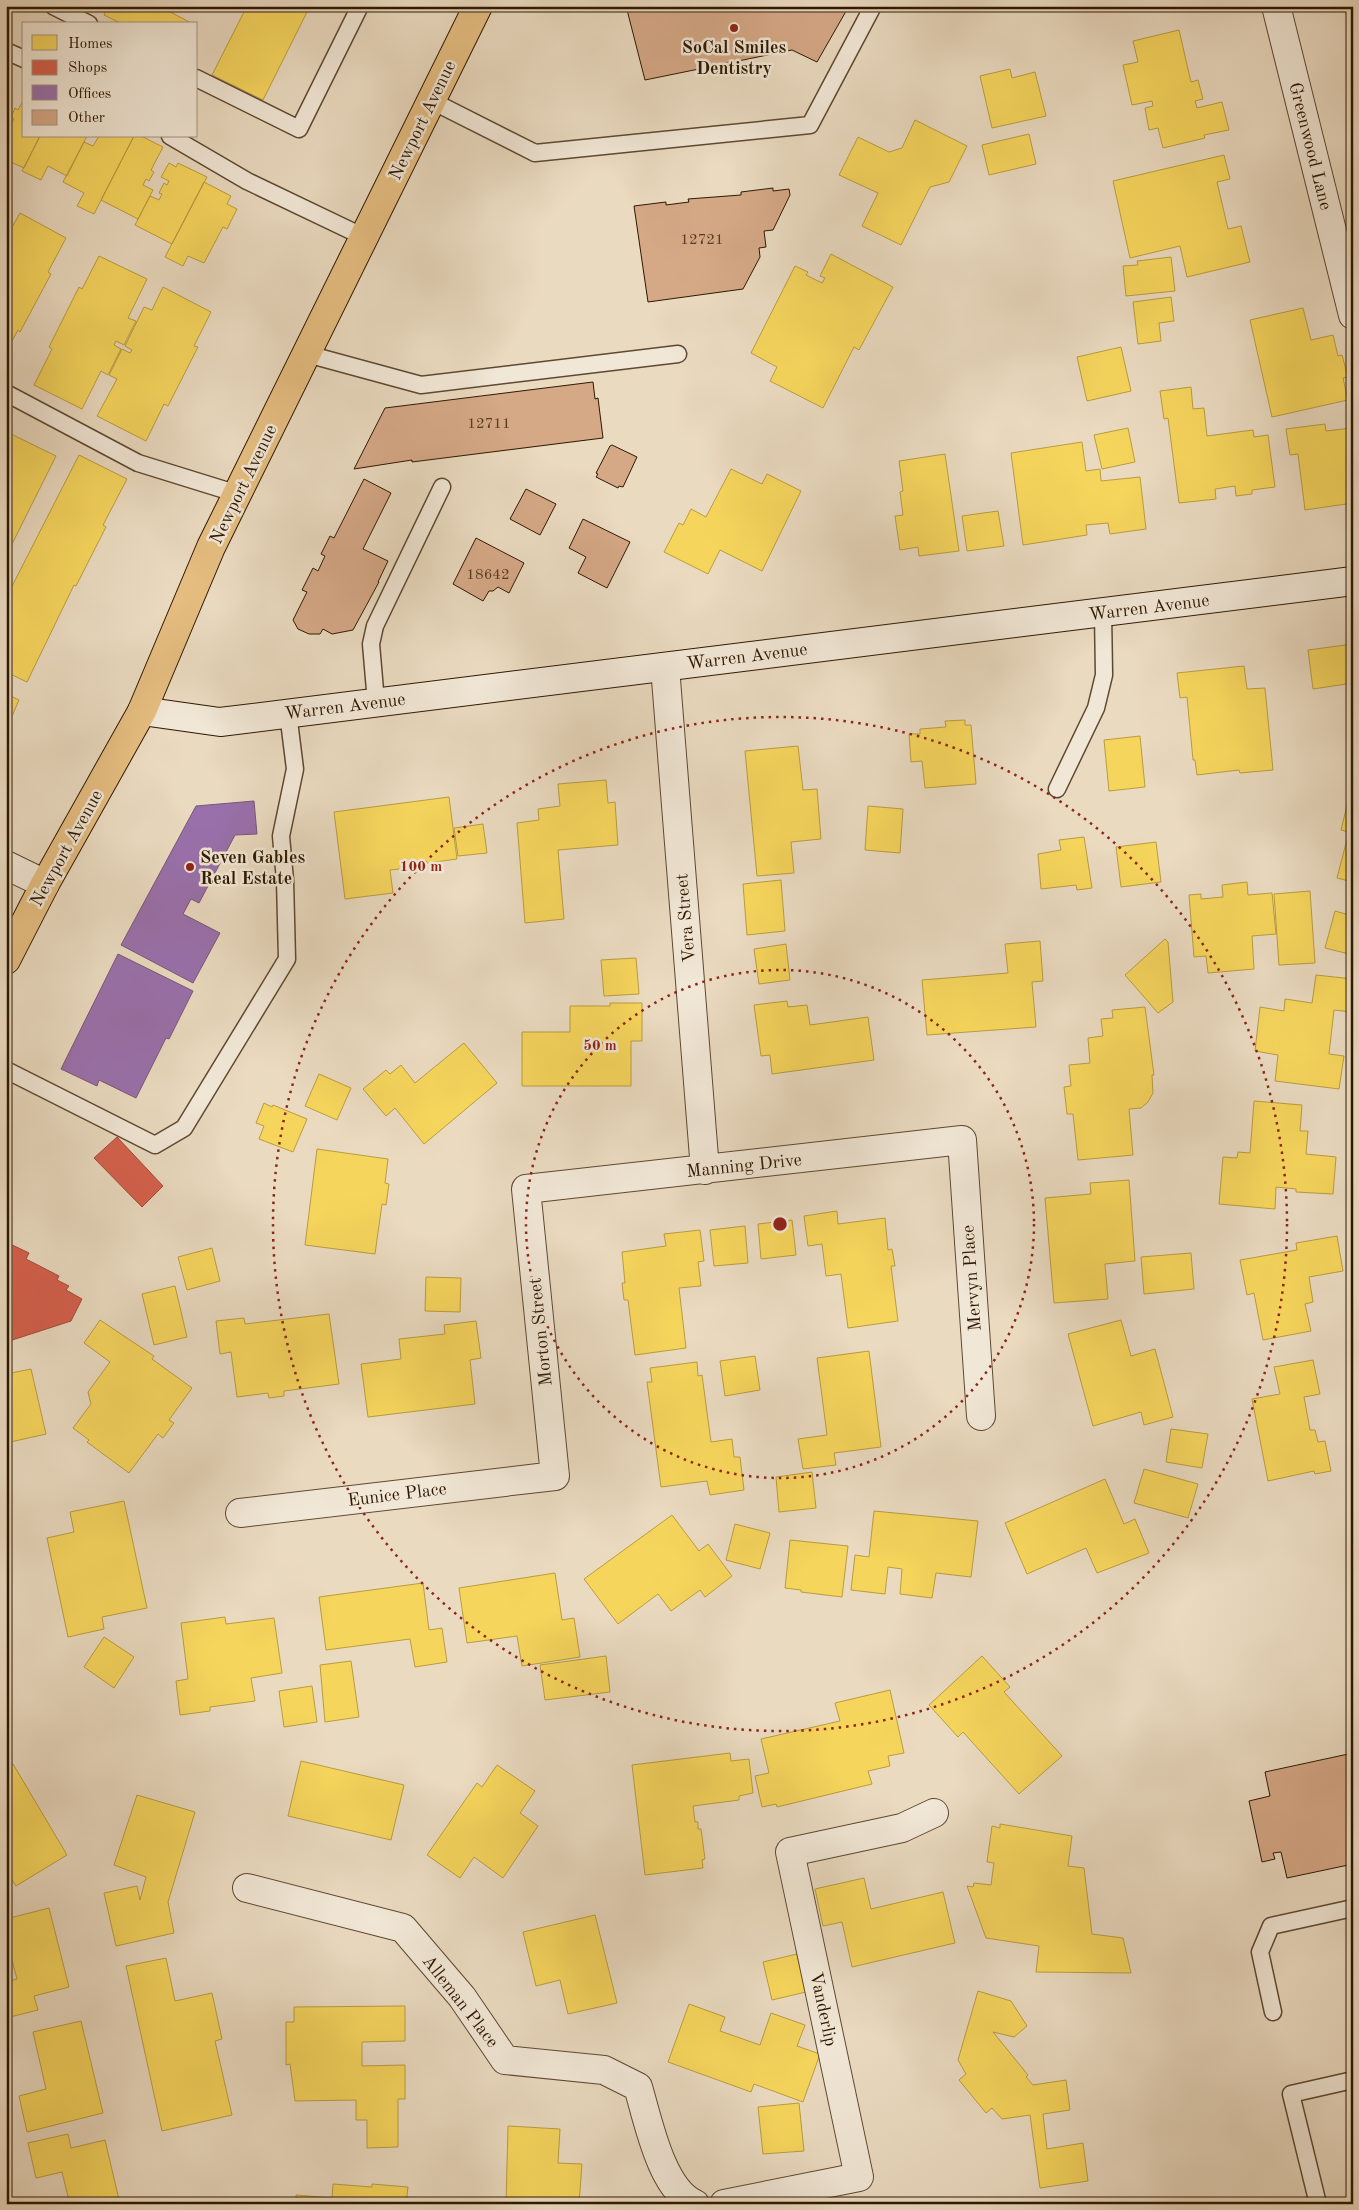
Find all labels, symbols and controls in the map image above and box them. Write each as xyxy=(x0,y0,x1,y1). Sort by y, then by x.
legend xyxy=(22,22,198,138)
marker: SoCal Smiles Dentistry xyxy=(728,22,740,34)
text: Homes xyxy=(68,37,113,52)
place label: SoCal Smiles Dentistry xyxy=(682,39,787,78)
street label: Newport Avenue xyxy=(386,58,460,183)
text: Shops xyxy=(68,61,107,76)
street label: Greenwood Lane xyxy=(1285,81,1335,212)
text: Offices xyxy=(68,87,111,102)
text: Other xyxy=(68,111,105,126)
house number: 12721 xyxy=(680,233,724,248)
house number: 12711 xyxy=(467,417,511,432)
street label: Newport Avenue xyxy=(207,422,281,547)
house number: 18642 xyxy=(466,568,510,583)
street label: Warren Avenue xyxy=(1088,592,1211,624)
street label: Warren Avenue xyxy=(686,641,809,673)
street label: Warren Avenue xyxy=(284,691,407,723)
street label: Newport Avenue xyxy=(27,787,106,910)
place label: Seven Gables Real Estate xyxy=(200,849,305,888)
text: 100 m xyxy=(400,860,442,875)
marker: Seven Gables Real Estate xyxy=(184,861,196,873)
street label: Vera Street xyxy=(673,873,699,963)
text: 50 m xyxy=(583,1039,617,1054)
street label: Manning Drive xyxy=(685,1151,803,1181)
centre of rings xyxy=(771,1215,789,1233)
street label: Mervyn Place xyxy=(959,1224,985,1332)
street label: Morton Street xyxy=(526,1277,556,1387)
street label: Eunice Place xyxy=(346,1480,448,1510)
street label: Alleman Place xyxy=(419,1952,502,2051)
street label: Vanderlip xyxy=(806,1971,840,2048)

